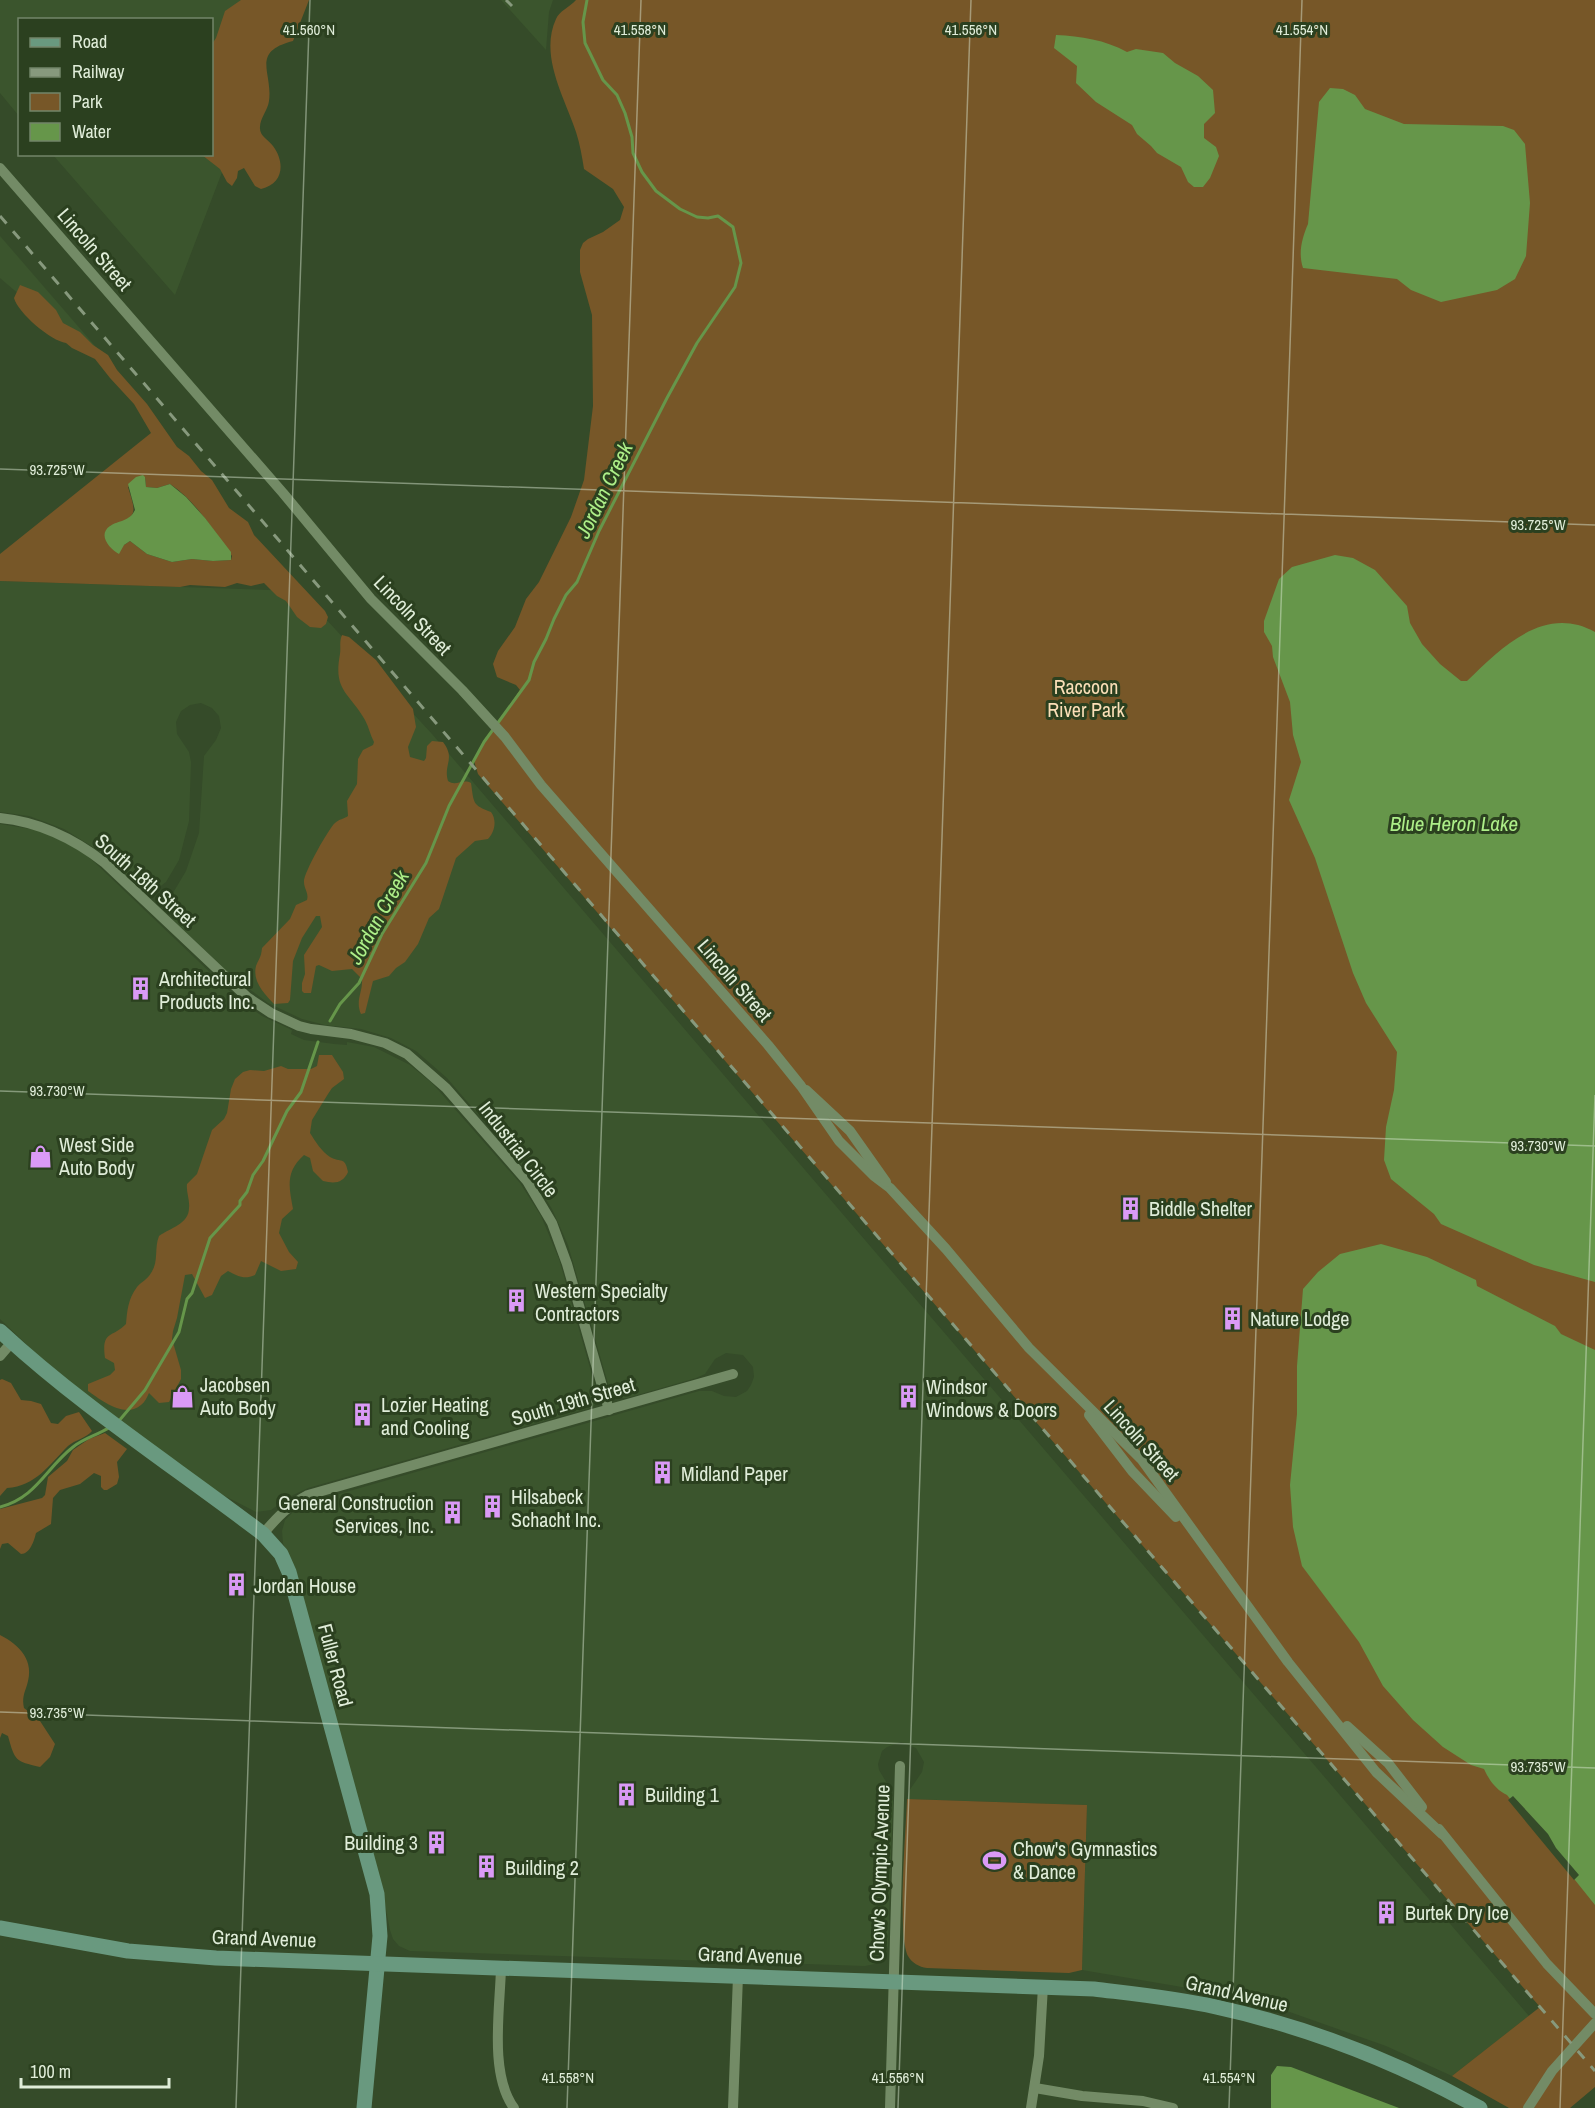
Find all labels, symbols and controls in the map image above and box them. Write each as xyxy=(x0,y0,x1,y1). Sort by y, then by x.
legend xyxy=(18,18,213,156)
text: 41.560°N xyxy=(283,19,335,40)
text: 41.558°N xyxy=(614,19,666,40)
text: 41.556°N xyxy=(945,19,997,40)
text: 41.554°N xyxy=(1276,19,1328,40)
text: Road xyxy=(72,29,107,54)
text: Railway xyxy=(72,59,125,84)
text: Park xyxy=(72,89,103,114)
text: Water xyxy=(72,119,111,144)
street label: Lincoln Street xyxy=(52,202,139,296)
water label: Jordan Creek xyxy=(568,436,640,544)
text: 93.725°W xyxy=(29,459,85,480)
text: 93.725°W xyxy=(1510,514,1566,535)
street label: Lincoln Street xyxy=(368,569,458,661)
park label: Raccoon River Park xyxy=(1047,673,1126,723)
water label: Blue Heron Lake xyxy=(1390,809,1518,838)
street label: South 18th Street xyxy=(90,827,203,933)
water label: Jordan Creek xyxy=(340,864,416,970)
street label: Lincoln Street xyxy=(692,933,779,1027)
place label: Architectural Products Inc. xyxy=(158,965,255,1015)
building icon: Architectural Products Inc. xyxy=(128,976,154,1002)
text: 93.730°W xyxy=(29,1080,85,1101)
street label: Industrial Circle xyxy=(473,1095,565,1203)
place label: West Side Auto Body xyxy=(58,1131,135,1181)
text: 93.730°W xyxy=(1510,1135,1566,1156)
shop icon: West Side Auto Body xyxy=(28,1143,54,1169)
building icon: Biddle Shelter xyxy=(1118,1195,1144,1221)
place label: Biddle Shelter xyxy=(1149,1195,1253,1222)
place label: Western Specialty Contractors xyxy=(535,1277,669,1327)
building icon: Western Specialty Contractors xyxy=(504,1288,530,1314)
building icon: Nature Lodge xyxy=(1219,1305,1245,1331)
place label: Nature Lodge xyxy=(1250,1305,1349,1332)
street label: South 19th Street xyxy=(508,1370,638,1432)
place label: Jacobsen Auto Body xyxy=(199,1371,276,1421)
place label: Windsor Windows & Doors xyxy=(926,1373,1057,1423)
shop icon: Jacobsen Auto Body xyxy=(169,1383,195,1409)
building icon: Windsor Windows & Doors xyxy=(895,1384,921,1410)
place label: Lozier Heating and Cooling xyxy=(381,1391,489,1441)
street label: Lincoln Street xyxy=(1098,1393,1186,1487)
building icon: Lozier Heating and Cooling xyxy=(350,1402,376,1428)
building icon: Midland Paper xyxy=(650,1460,676,1486)
place label: Midland Paper xyxy=(681,1460,788,1487)
place label: Hilsabeck Schacht Inc. xyxy=(511,1483,601,1533)
place label: General Construction Services, Inc. xyxy=(278,1489,434,1539)
building icon: Hilsabeck Schacht Inc. xyxy=(480,1494,506,1520)
building icon: General Construction Services, Inc. xyxy=(439,1500,465,1526)
building icon: Jordan House xyxy=(223,1572,249,1598)
place label: Jordan House xyxy=(254,1572,356,1599)
street label: Fuller Road xyxy=(312,1621,360,1709)
text: 93.735°W xyxy=(29,1702,85,1723)
text: 93.735°W xyxy=(1510,1756,1566,1777)
building icon: Building 1 xyxy=(614,1781,640,1807)
place label: Building 1 xyxy=(645,1781,719,1808)
street label: Chow's Olympic Avenue xyxy=(862,1784,896,1962)
place label: Building 3 xyxy=(344,1829,418,1856)
building icon: Building 3 xyxy=(423,1829,449,1855)
place label: Chow's Gymnastics & Dance xyxy=(1013,1835,1157,1885)
sports icon: Chow's Gymnastics & Dance xyxy=(982,1847,1008,1873)
building icon: Building 2 xyxy=(474,1854,500,1880)
place label: Building 2 xyxy=(505,1854,579,1881)
building icon: Burtek Dry Ice xyxy=(1374,1899,1400,1925)
place label: Burtek Dry Ice xyxy=(1405,1899,1509,1926)
street label: Grand Avenue xyxy=(211,1923,317,1953)
street label: Grand Avenue xyxy=(697,1940,803,1970)
street label: Grand Avenue xyxy=(1183,1968,1291,2018)
scale bar xyxy=(21,2051,170,2089)
text: 100 m xyxy=(30,2059,71,2084)
text: 41.558°N xyxy=(542,2067,594,2088)
text: 41.556°N xyxy=(872,2067,924,2088)
text: 41.554°N xyxy=(1203,2067,1255,2088)

